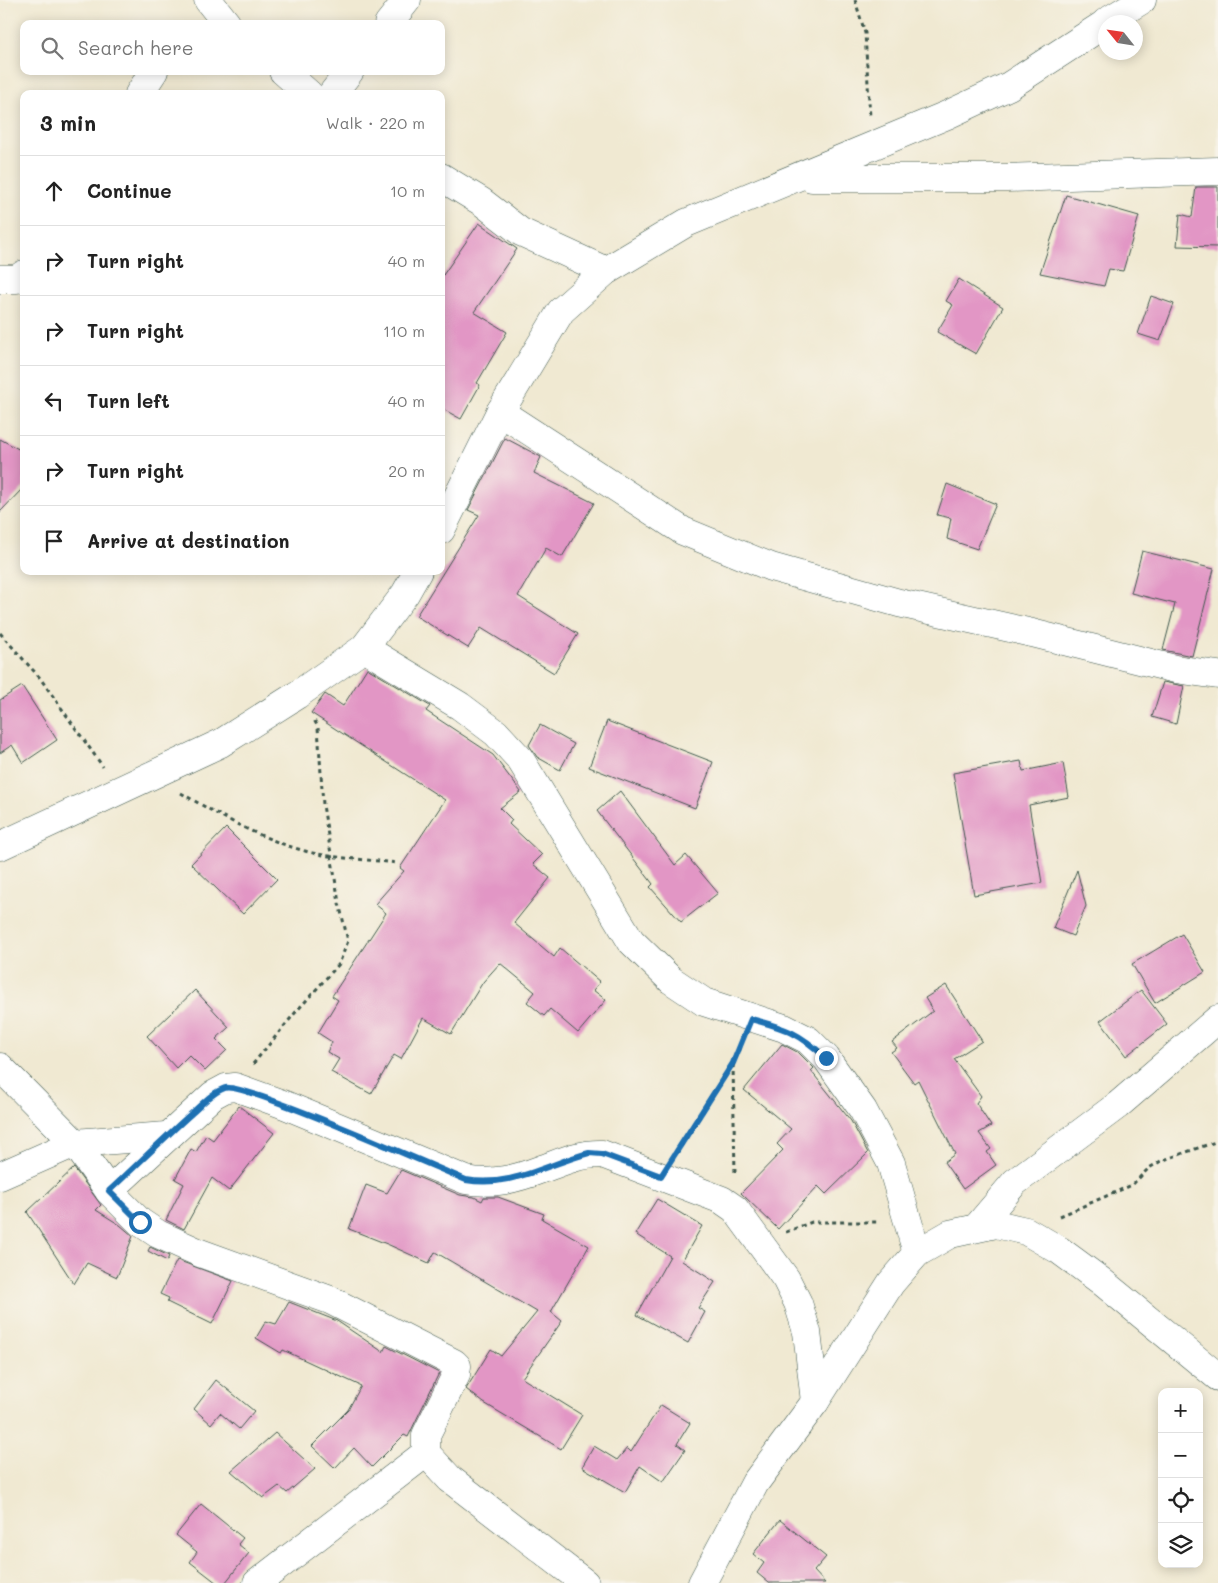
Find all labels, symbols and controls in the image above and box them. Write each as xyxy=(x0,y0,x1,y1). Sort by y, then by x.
north arrow xyxy=(1098,15,1143,60)
search box xyxy=(20,20,445,75)
icon: search xyxy=(38,34,66,62)
text: Search here xyxy=(78,35,194,60)
text: 3 min xyxy=(40,109,96,136)
text: Walk · 220 m xyxy=(326,112,425,133)
icon: ahead xyxy=(40,177,68,205)
text: Continue xyxy=(87,178,172,203)
text: 10 m xyxy=(390,180,425,201)
icon: right xyxy=(40,247,68,275)
text: Turn right xyxy=(87,248,184,273)
text: 40 m xyxy=(388,250,425,271)
icon: right xyxy=(40,317,68,345)
text: Turn right xyxy=(87,318,184,343)
text: 110 m xyxy=(383,320,425,341)
icon: left xyxy=(40,387,68,415)
text: Turn left xyxy=(87,388,170,413)
text: 40 m xyxy=(388,390,425,411)
icon: right xyxy=(40,457,68,485)
text: Turn right xyxy=(87,458,184,483)
text: 20 m xyxy=(388,460,425,481)
icon: arrive xyxy=(40,527,68,555)
text: Arrive at destination xyxy=(87,528,290,553)
route end xyxy=(815,1047,838,1070)
route start xyxy=(129,1211,152,1234)
map controls xyxy=(1158,1388,1203,1568)
button: + xyxy=(1158,1388,1203,1433)
button: − xyxy=(1158,1433,1203,1478)
button: locate xyxy=(1158,1478,1203,1523)
button: layers xyxy=(1158,1523,1203,1568)

